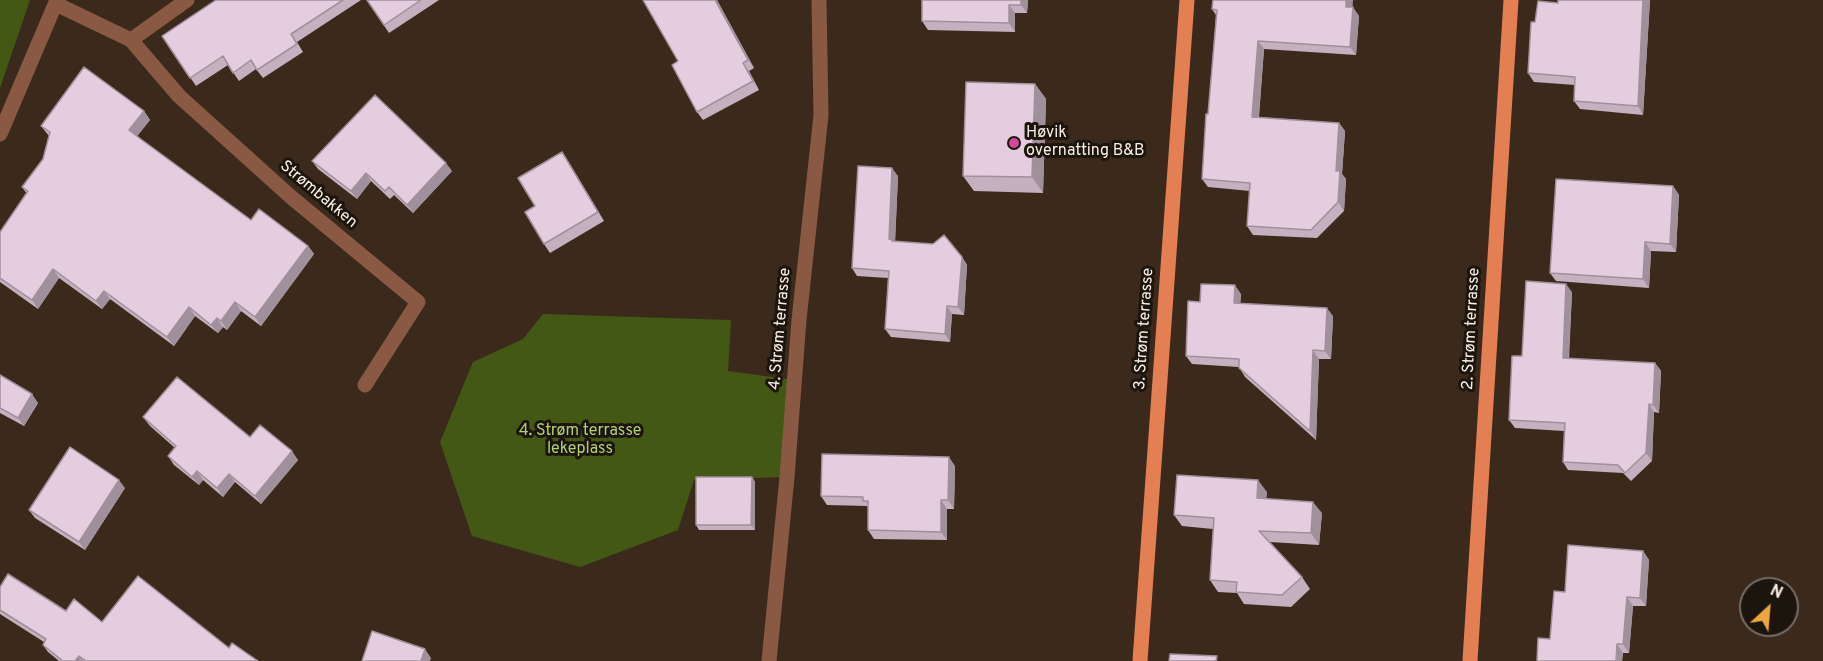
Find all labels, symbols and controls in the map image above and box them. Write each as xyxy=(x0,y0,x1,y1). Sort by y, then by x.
place label: Høvik overnatting B&B xyxy=(1026,124,1145,162)
marker: Høvik overnatting B&B xyxy=(1007,136,1021,150)
street label: Strømbakken xyxy=(275,157,361,233)
street label: 4. Strøm terrasse xyxy=(766,267,796,391)
street label: 3. Strøm terrasse xyxy=(1131,267,1159,391)
street label: 2. Strøm terrasse xyxy=(1459,267,1485,391)
park label: 4. Strøm terrasse lekeplass xyxy=(519,422,641,460)
north arrow xyxy=(1739,577,1799,637)
text: N xyxy=(1766,581,1786,604)

